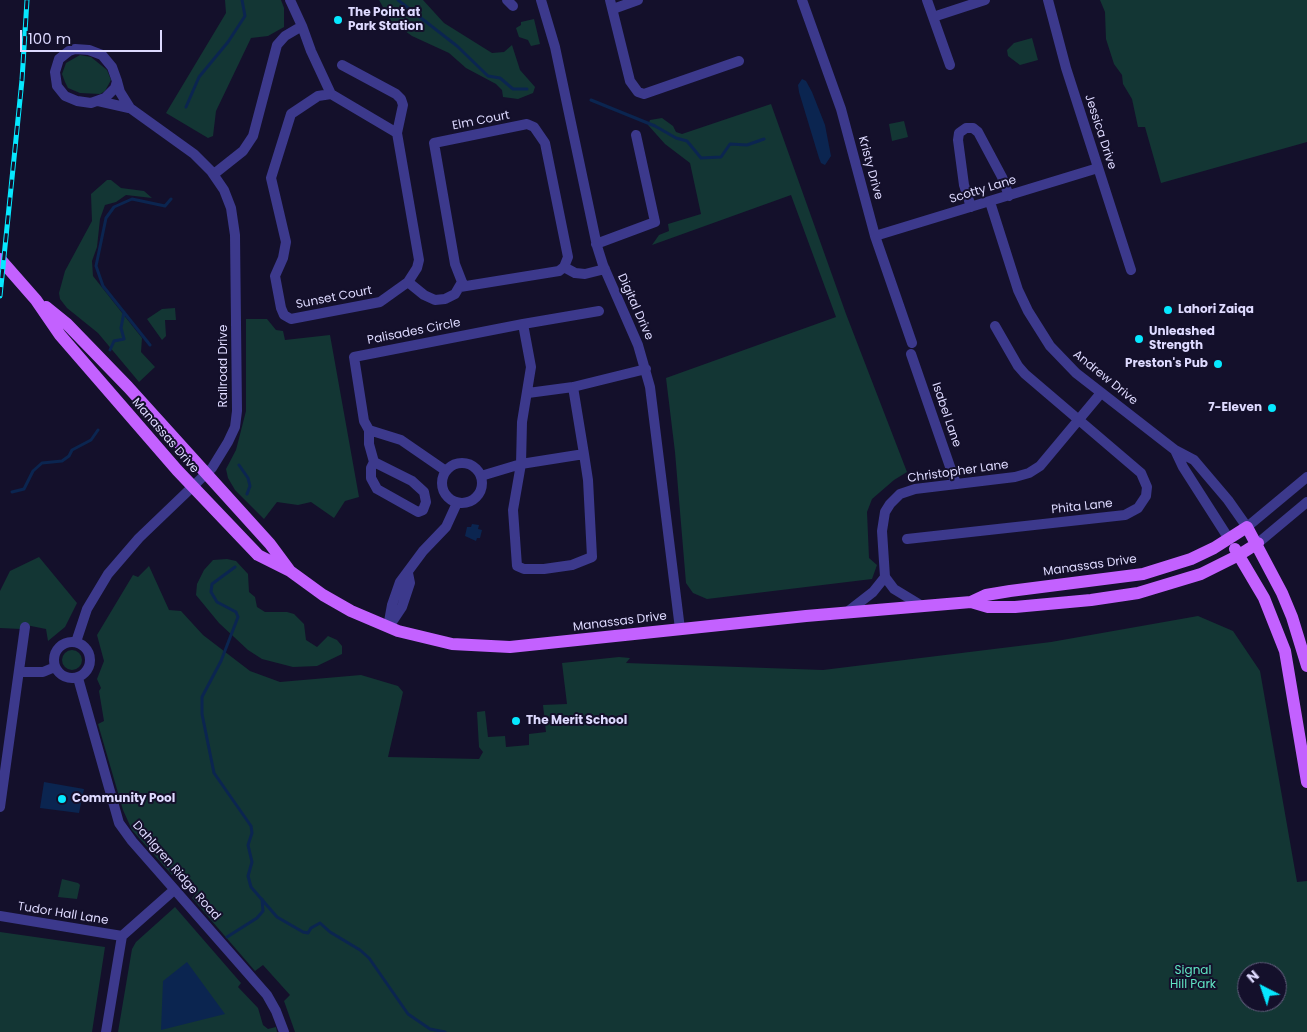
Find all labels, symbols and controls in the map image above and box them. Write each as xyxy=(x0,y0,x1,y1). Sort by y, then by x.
place label: The Point at Park Station xyxy=(348,6,423,34)
marker: The Point at Park Station xyxy=(332,14,344,26)
scale bar xyxy=(22,20,165,52)
text: 100 m xyxy=(28,28,71,49)
street label: Jessica Drive xyxy=(1081,93,1119,171)
street label: Elm Court xyxy=(451,108,511,134)
street label: Kristy Drive xyxy=(855,135,885,201)
street label: Scotty Lane xyxy=(948,173,1018,207)
street label: Digital Drive xyxy=(614,272,656,342)
street label: Sunset Court xyxy=(295,284,373,312)
place label: Lahori Zaiqa xyxy=(1178,303,1254,317)
marker: Lahori Zaiqa xyxy=(1162,304,1174,316)
street label: Palisades Circle xyxy=(366,316,462,348)
street label: Railroad Drive xyxy=(217,325,231,407)
place label: Unleashed Strength xyxy=(1149,325,1215,353)
marker: Unleashed Strength xyxy=(1133,333,1145,345)
street label: Andrew Drive xyxy=(1070,348,1140,408)
place label: Preston's Pub xyxy=(1125,357,1208,371)
marker: Preston's Pub xyxy=(1212,358,1224,370)
street label: Isabel Lane xyxy=(928,381,964,449)
street label: Manassas Drive xyxy=(129,396,201,476)
place label: 7-Eleven xyxy=(1208,401,1262,415)
marker: 7-Eleven xyxy=(1266,402,1278,414)
street label: Christopher Lane xyxy=(906,458,1010,486)
street label: Phita Lane xyxy=(1051,497,1113,517)
street label: Manassas Drive xyxy=(1042,552,1138,580)
street label: Manassas Drive xyxy=(572,609,668,635)
place label: The Merit School xyxy=(526,714,627,728)
marker: The Merit School xyxy=(510,715,522,727)
place label: Community Pool xyxy=(72,792,175,806)
marker: Community Pool xyxy=(56,793,68,805)
street label: Dahlgren Ridge Road xyxy=(129,819,223,923)
street label: Tudor Hall Lane xyxy=(17,900,109,928)
north arrow xyxy=(1237,962,1287,1012)
park label: Signal Hill Park xyxy=(1170,964,1216,992)
text: N xyxy=(1242,965,1263,987)

